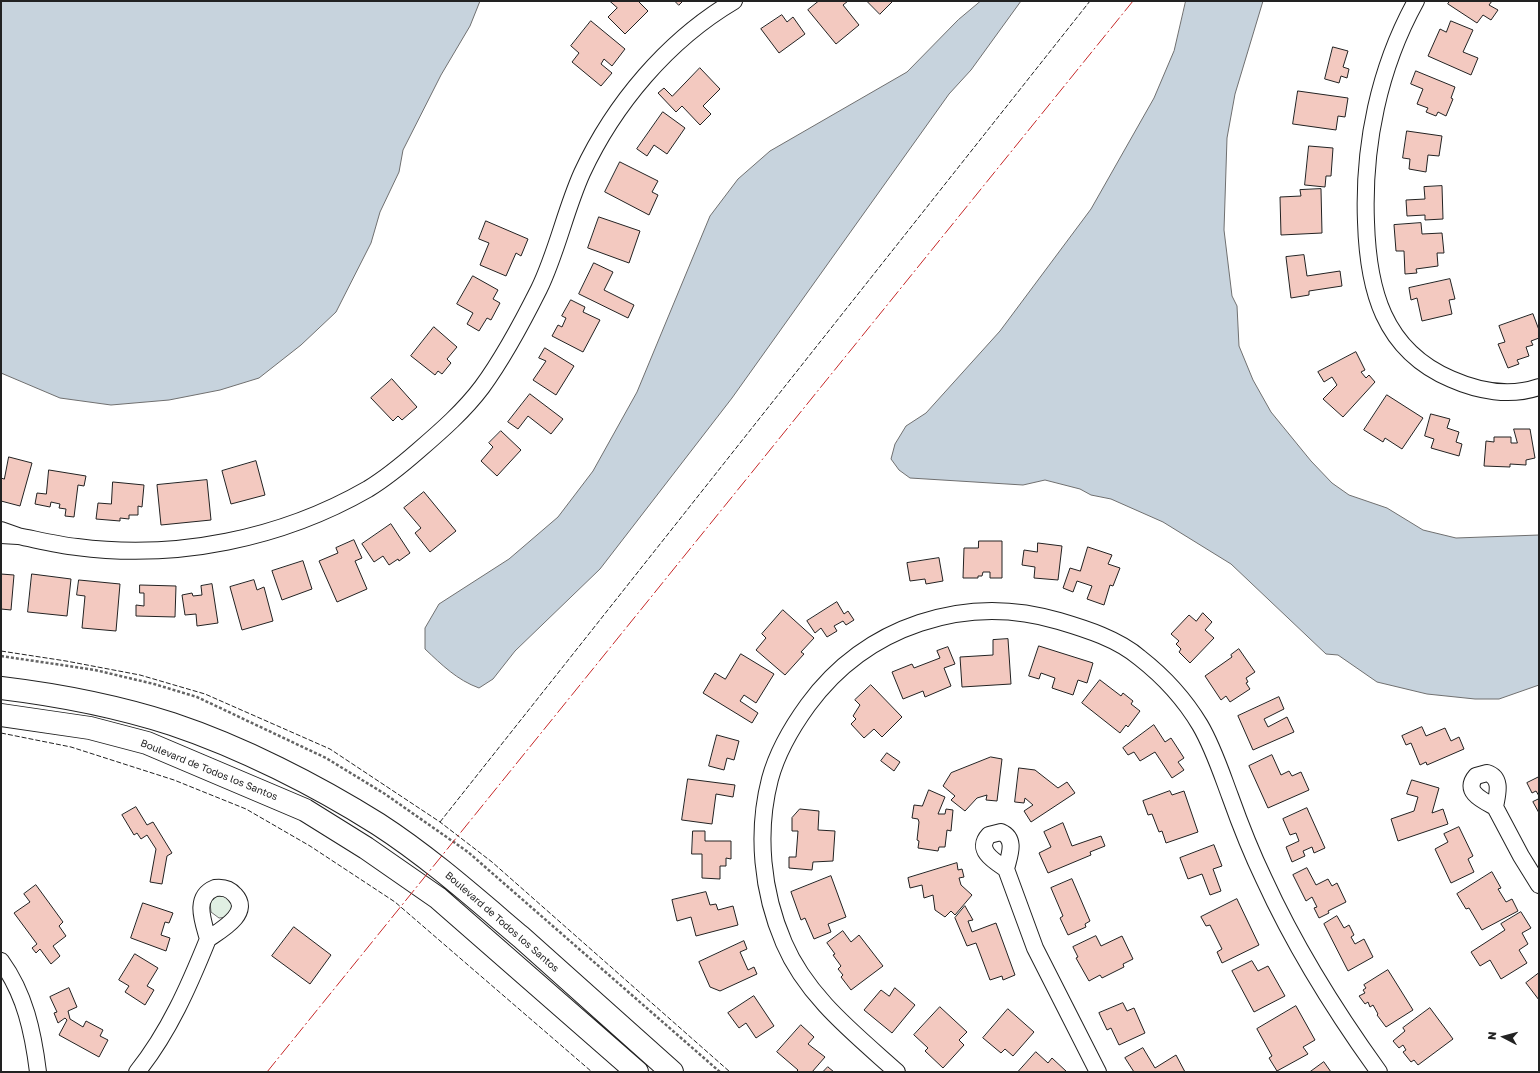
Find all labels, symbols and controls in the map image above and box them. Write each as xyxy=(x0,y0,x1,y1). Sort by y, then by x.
street label: Boulevard de Todos los Santos xyxy=(139,737,279,803)
street label: Boulevard de Todos los Santos xyxy=(443,869,561,975)
north arrow xyxy=(1484,1017,1524,1057)
text: N xyxy=(1485,1031,1498,1041)

